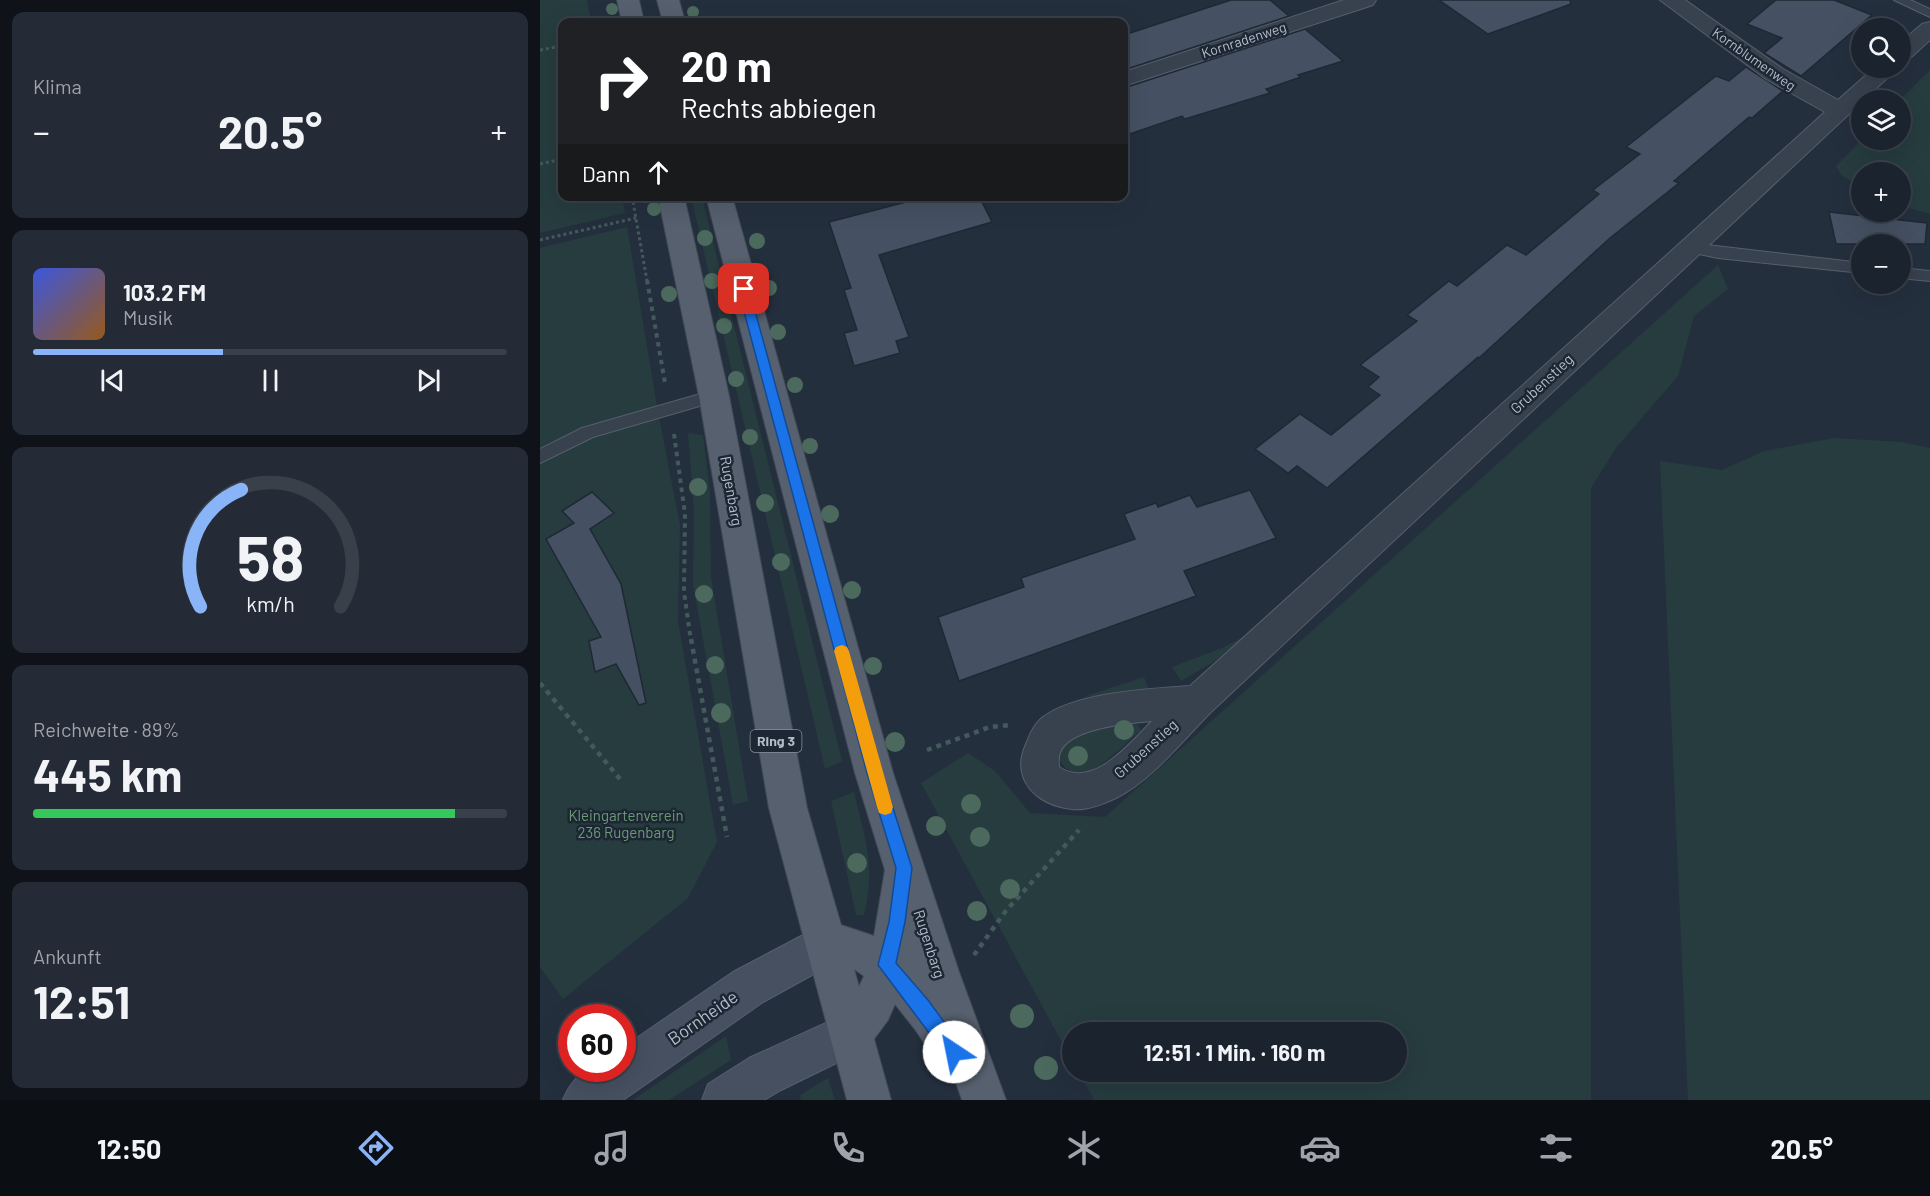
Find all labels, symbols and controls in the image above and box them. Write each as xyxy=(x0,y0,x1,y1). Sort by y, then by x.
street label: Kornradenweg xyxy=(1199,18,1288,61)
map controls xyxy=(1851,18,1911,294)
button: search xyxy=(1851,18,1911,78)
street label: Kornblumenweg xyxy=(1709,23,1799,94)
text: 20 m xyxy=(681,40,772,90)
icon: right xyxy=(582,42,660,120)
text: Klima xyxy=(33,74,82,98)
button: layers xyxy=(1851,90,1911,150)
text: Rechts abbiegen xyxy=(681,91,877,123)
text: 20.5° xyxy=(218,104,322,158)
text: − xyxy=(33,111,50,151)
text: + xyxy=(491,111,507,151)
icon: ahead xyxy=(642,156,675,189)
text: Dann xyxy=(582,160,630,186)
button: + xyxy=(1851,162,1911,222)
button: − xyxy=(1851,234,1911,294)
pin xyxy=(718,263,769,314)
icon: arrive xyxy=(727,272,760,305)
text: 103.2 FM xyxy=(123,279,206,305)
text: Musik xyxy=(123,305,173,329)
street label: Grubenstieg xyxy=(1506,350,1576,417)
icon: previous xyxy=(96,364,129,397)
icon: pause xyxy=(254,364,287,397)
icon: next xyxy=(412,364,445,397)
street label: Rugenbarg xyxy=(717,455,747,527)
text: 58 xyxy=(236,519,304,593)
text: km/h xyxy=(246,591,294,616)
street label: Grubenstieg xyxy=(1110,715,1181,782)
text: Reichweite · 89% xyxy=(33,717,179,741)
road number: Ring 3 xyxy=(750,730,802,752)
text: 445 km xyxy=(33,747,182,801)
park label: Kleingartenverein 236 Rugenbarg xyxy=(568,806,684,841)
street label: Rugenbarg xyxy=(911,907,949,980)
text: Ankunft xyxy=(33,944,102,968)
text: 12:51 xyxy=(33,974,130,1028)
street label: Bornheide xyxy=(663,985,742,1049)
speed limit sign: 60 xyxy=(558,1004,636,1082)
position arrow xyxy=(922,1020,986,1084)
text: 12:51 · 1 Min. · 160 m xyxy=(1144,1039,1325,1065)
icon: directions xyxy=(355,1127,397,1169)
icon: music xyxy=(591,1127,633,1169)
icon: phone xyxy=(827,1127,869,1169)
icon: climate xyxy=(1063,1127,1105,1169)
icon: car xyxy=(1299,1127,1341,1169)
icon: filters xyxy=(1535,1127,1577,1169)
text: 12:50 xyxy=(97,1132,161,1164)
text: 20.5° xyxy=(1771,1132,1833,1164)

